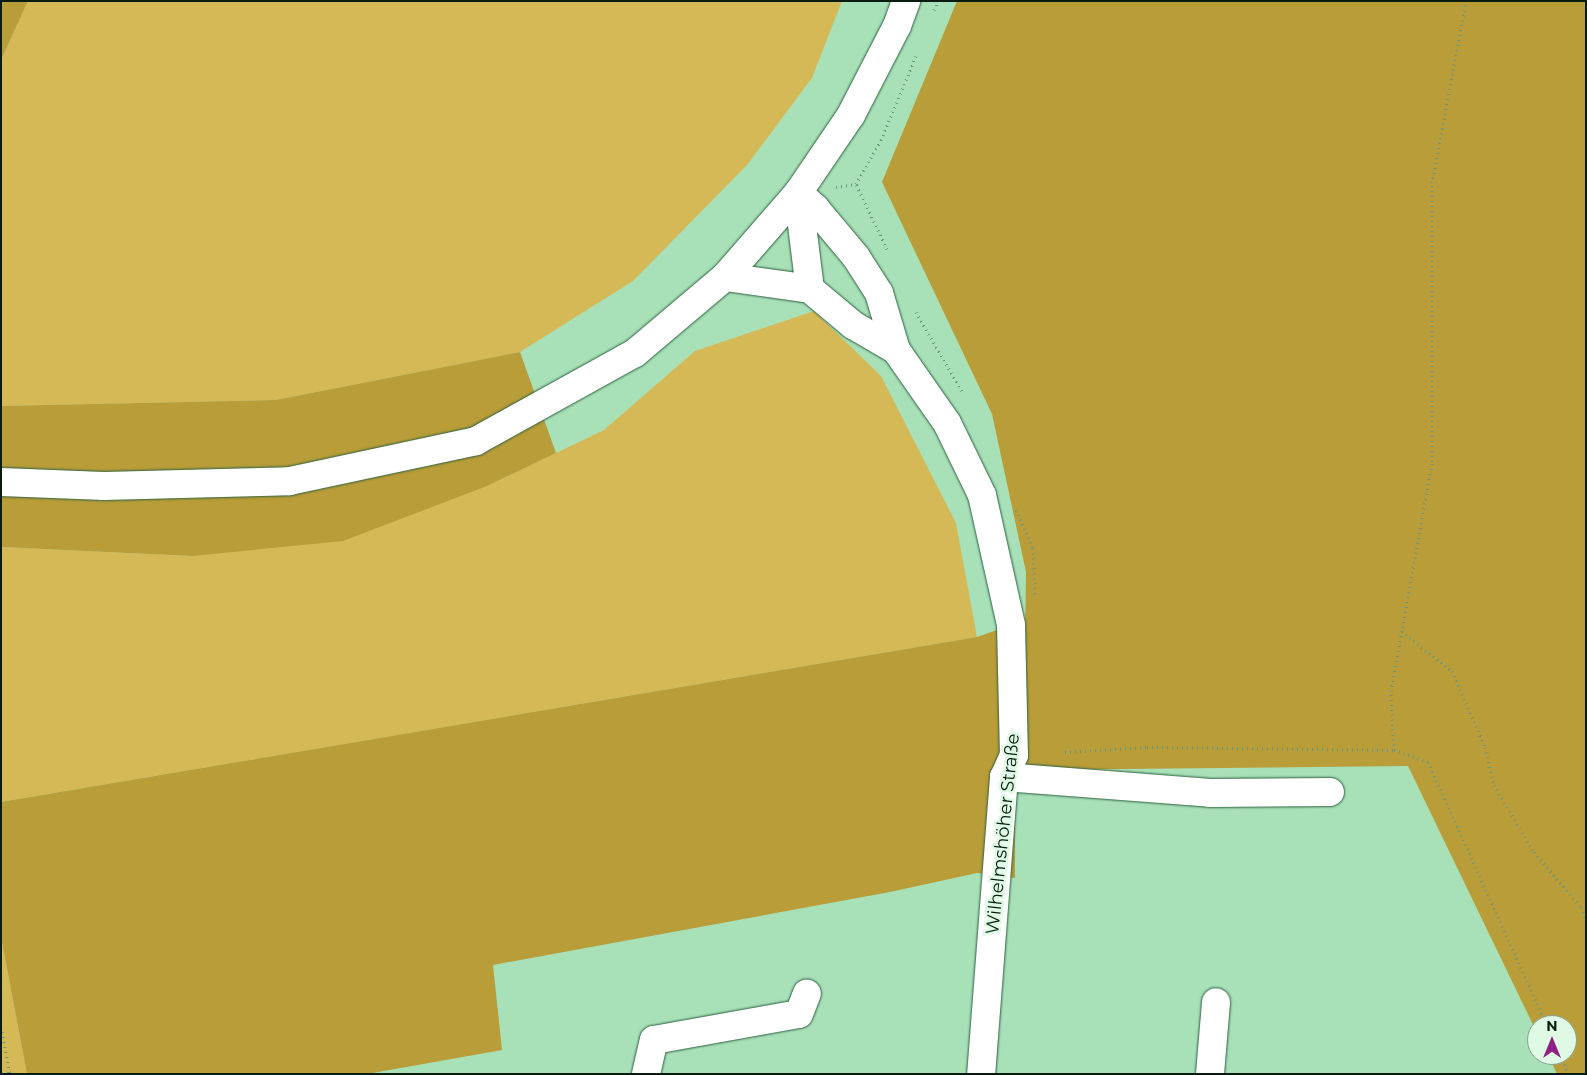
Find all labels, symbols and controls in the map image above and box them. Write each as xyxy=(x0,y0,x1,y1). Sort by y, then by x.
street label: Wilhelmshöher Straße xyxy=(982,732,1024,936)
north arrow xyxy=(1527,1015,1577,1065)
text: N xyxy=(1546,1017,1558,1035)

